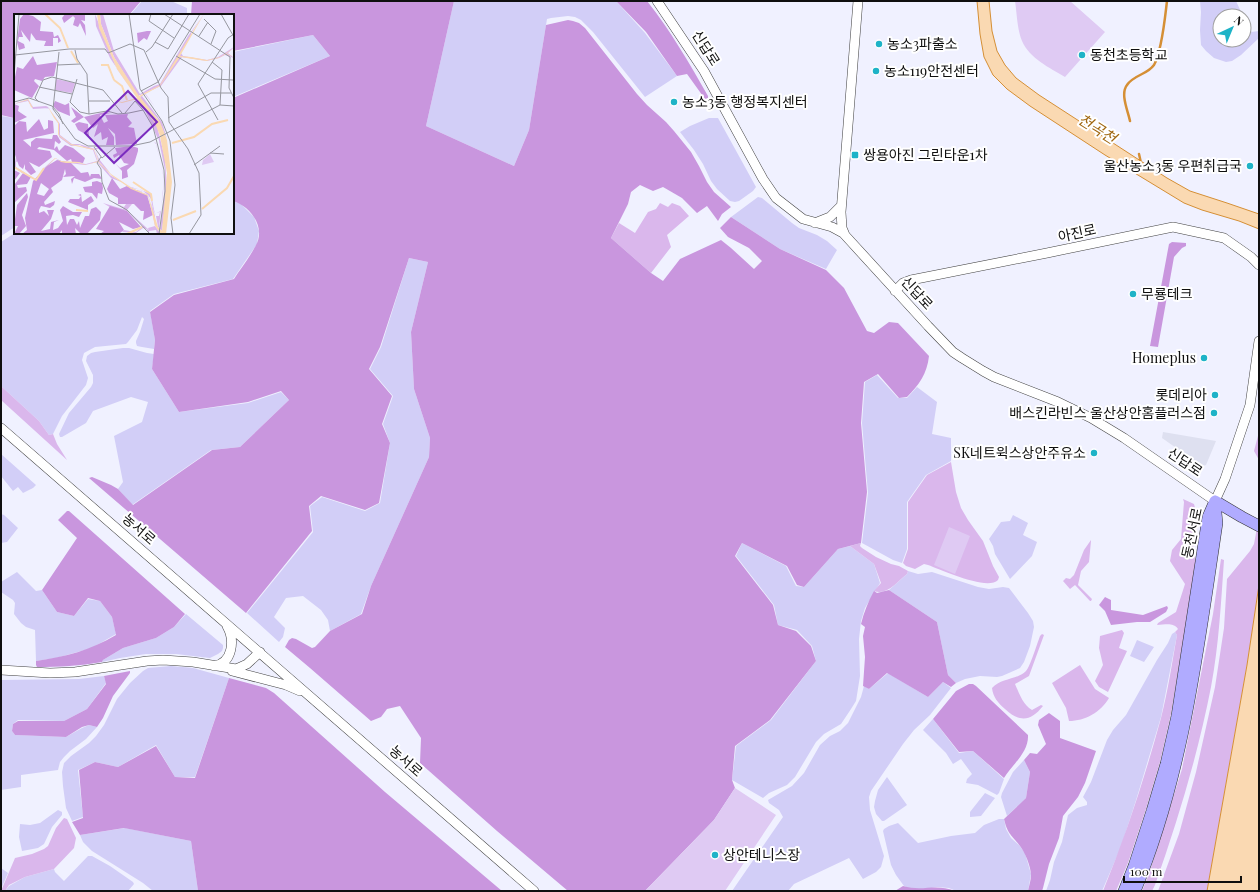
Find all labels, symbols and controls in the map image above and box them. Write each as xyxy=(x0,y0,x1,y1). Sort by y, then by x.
north arrow xyxy=(1212,8,1252,48)
text: N xyxy=(1231,12,1247,29)
inset map xyxy=(14,14,234,234)
street label: 신답로 xyxy=(688,26,725,69)
place label: 농소3파출소 xyxy=(887,34,958,53)
marker: 농소3파출소 xyxy=(874,39,884,49)
place label: 동천초등학교 xyxy=(1090,45,1167,64)
marker: 동천초등학교 xyxy=(1077,50,1087,60)
place label: 농소119안전센터 xyxy=(884,61,979,80)
marker: 농소119안전센터 xyxy=(871,66,881,76)
place label: 농소3동 행정복지센터 xyxy=(682,92,808,111)
marker: 농소3동 행정복지센터 xyxy=(669,97,679,107)
water label: 천곡천 xyxy=(1075,109,1122,149)
place label: 쌍용아진 그린타운1차 xyxy=(863,145,988,164)
marker: 쌍용아진 그린타운1차 xyxy=(850,150,860,160)
place label: 울산농소3동 우편취급국 xyxy=(1103,156,1242,175)
marker: 울산농소3동 우편취급국 xyxy=(1245,161,1255,171)
street label: 아진로 xyxy=(1056,219,1098,246)
street label: 신답로 xyxy=(897,272,938,313)
place label: 무룡테크 xyxy=(1141,284,1193,303)
marker: 무룡테크 xyxy=(1128,289,1138,299)
place label: Homeplus xyxy=(1132,348,1196,367)
marker: Homeplus xyxy=(1199,353,1209,363)
place label: 롯데리아 xyxy=(1155,385,1207,404)
marker: 롯데리아 xyxy=(1210,390,1220,400)
place label: 배스킨라빈스 울산상안홈플러스점 xyxy=(1009,403,1206,422)
marker: 배스킨라빈스 울산상안홈플러스점 xyxy=(1209,408,1219,418)
place label: SK네트윅스상안주유소 xyxy=(953,443,1086,462)
street label: 신답로 xyxy=(1164,443,1207,480)
marker: SK네트윅스상안주유소 xyxy=(1089,448,1099,458)
street label: 동천서로 xyxy=(1177,506,1206,560)
street label: 농서로 xyxy=(119,509,160,549)
street label: 농서로 xyxy=(386,741,427,781)
place label: 상안테니스장 xyxy=(723,845,800,864)
marker: 상안테니스장 xyxy=(710,850,720,860)
scale bar xyxy=(1124,858,1241,884)
text: 100 m xyxy=(1130,863,1163,879)

